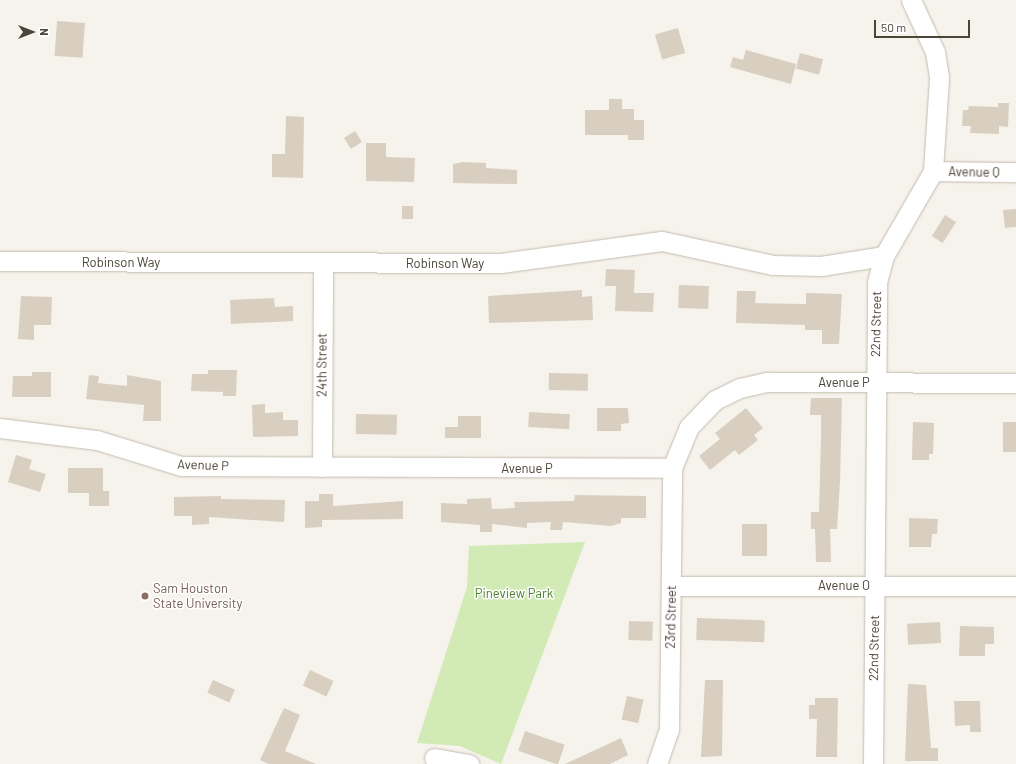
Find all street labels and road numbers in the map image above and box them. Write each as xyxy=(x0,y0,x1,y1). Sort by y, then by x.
street label: Avenue Q xyxy=(948,164,1000,180)
street label: Robinson Way xyxy=(82,254,160,270)
street label: Robinson Way xyxy=(406,255,484,271)
street label: 22nd Street xyxy=(868,291,884,357)
street label: 24th Street xyxy=(314,333,330,397)
street label: Avenue P xyxy=(818,374,870,390)
street label: Avenue P xyxy=(177,456,229,474)
street label: Avenue P xyxy=(501,460,553,476)
street label: Avenue O xyxy=(818,577,870,593)
street label: 23rd Street xyxy=(663,585,679,649)
street label: 22nd Street xyxy=(866,615,882,681)

